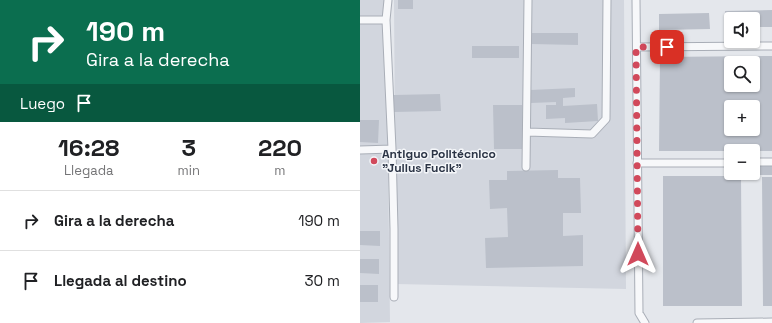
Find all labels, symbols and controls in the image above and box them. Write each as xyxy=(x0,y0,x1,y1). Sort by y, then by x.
map controls xyxy=(724,12,760,180)
button: sound xyxy=(724,12,760,48)
text: 190 m xyxy=(86,13,165,49)
icon: right xyxy=(20,16,72,68)
pin xyxy=(650,30,684,64)
icon: arrive xyxy=(656,36,678,58)
text: Gira a la derecha xyxy=(86,48,230,71)
button: search xyxy=(724,56,760,92)
icon: arrive xyxy=(73,92,95,114)
text: Luego xyxy=(20,94,65,113)
button: + xyxy=(724,100,760,136)
text: 16:28 xyxy=(58,132,120,163)
text: 3 xyxy=(181,132,196,163)
text: 220 xyxy=(258,132,302,163)
button: − xyxy=(724,144,760,180)
place label: Antiguo Politécnico "Julius Fucik" xyxy=(382,146,496,176)
marker: Antiguo Politécnico "Julius Fucik" xyxy=(369,156,379,166)
text: Llegada xyxy=(64,162,114,179)
text: min xyxy=(178,162,200,179)
text: m xyxy=(274,162,286,179)
icon: right xyxy=(20,210,42,232)
text: Gira a la derecha xyxy=(54,211,174,230)
text: 190 m xyxy=(298,211,340,230)
position arrow xyxy=(617,233,659,275)
icon: arrive xyxy=(20,270,42,292)
text: Llegada al destino xyxy=(54,271,187,290)
text: 30 m xyxy=(305,271,340,290)

